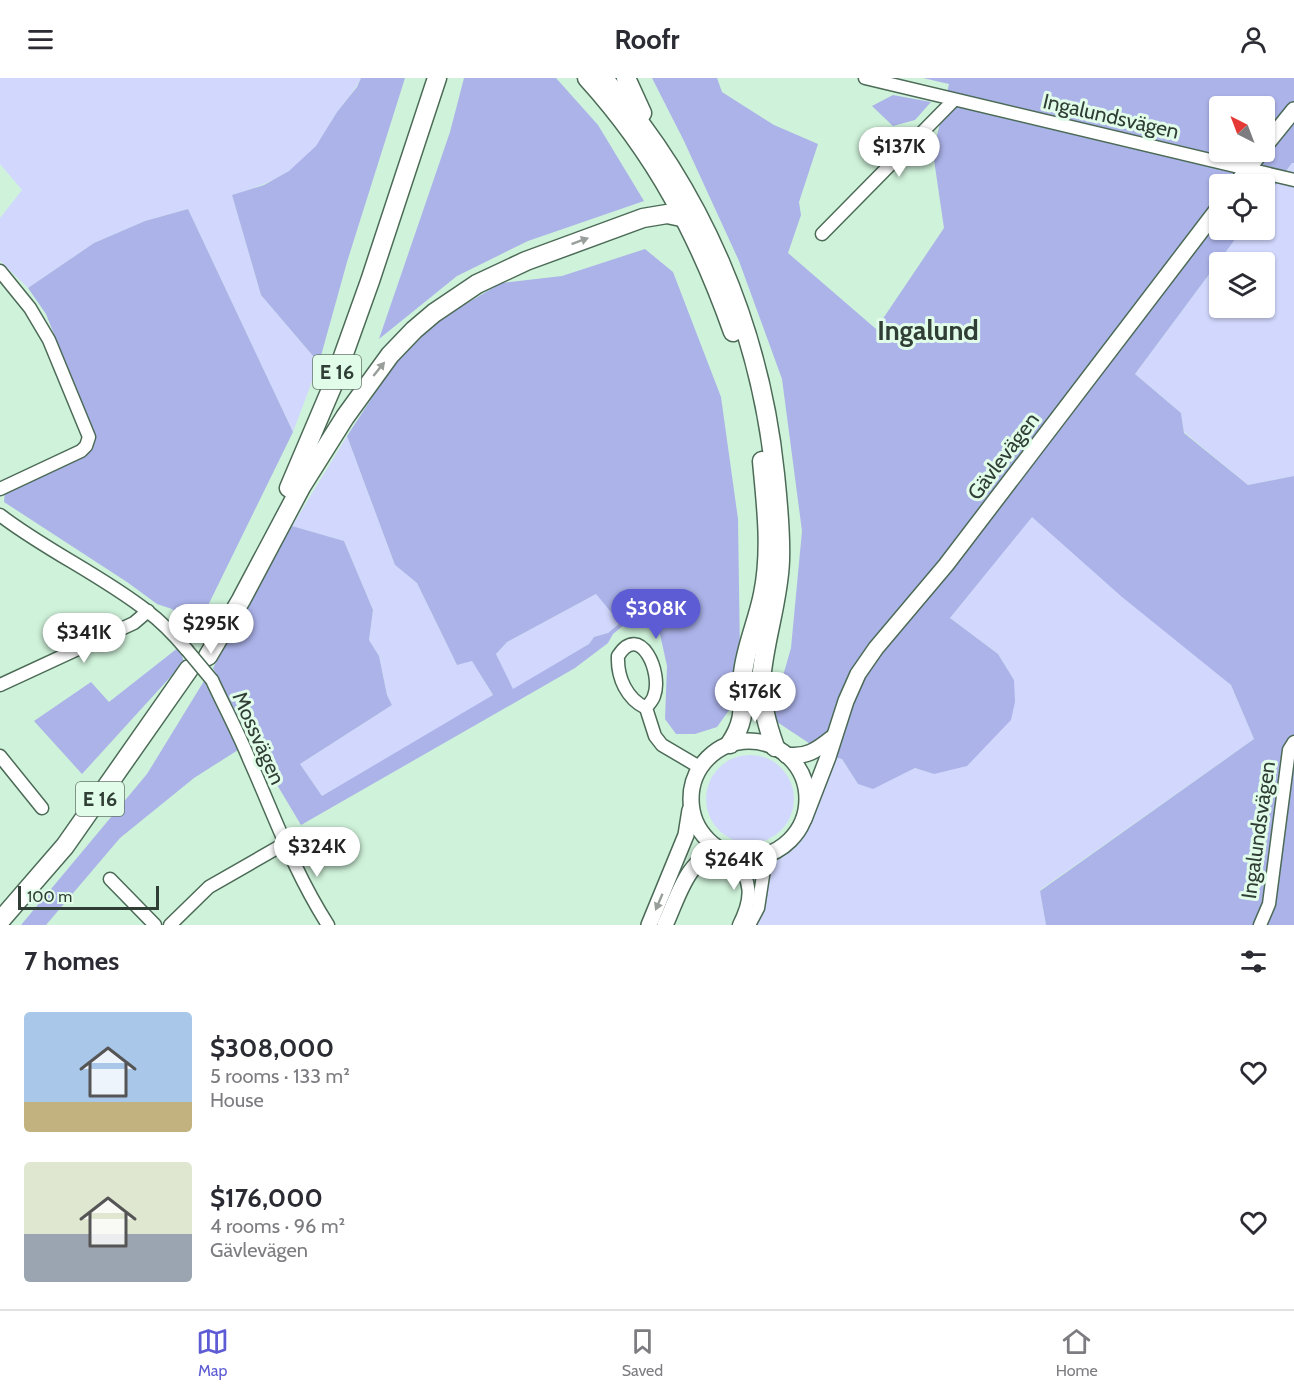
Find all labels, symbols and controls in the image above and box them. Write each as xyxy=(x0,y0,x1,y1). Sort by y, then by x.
icon: menu xyxy=(24,23,57,56)
text: Roofr xyxy=(614,23,680,56)
icon: person xyxy=(1237,23,1270,56)
street label: Ingalundsvägen xyxy=(1041,88,1181,144)
north arrow xyxy=(1209,96,1275,162)
map controls xyxy=(1209,96,1275,318)
pin: $137K xyxy=(857,127,941,178)
text: $137K xyxy=(873,134,925,158)
button: locate xyxy=(1209,174,1275,240)
one-way arrow xyxy=(572,235,590,245)
button: layers xyxy=(1209,252,1275,318)
district label: Ingalund xyxy=(877,314,979,347)
road number: E 16 xyxy=(313,355,361,389)
one-way arrow xyxy=(373,361,385,376)
street label: Gävlevägen xyxy=(962,407,1044,505)
pin: $308K xyxy=(614,589,698,640)
text: $308K xyxy=(625,596,687,620)
pin: $295K xyxy=(169,604,253,655)
text: $295K xyxy=(183,611,239,635)
pin: $341K xyxy=(42,613,126,664)
text: $341K xyxy=(57,620,111,644)
pin: $176K xyxy=(713,672,797,723)
text: $176K xyxy=(729,679,781,703)
street label: Mossvägen xyxy=(227,688,291,788)
street label: Ingalundsvägen xyxy=(1236,760,1280,900)
road number: E 16 xyxy=(76,782,124,816)
pin: $324K xyxy=(275,827,359,878)
text: $324K xyxy=(288,834,346,858)
pin: $264K xyxy=(692,840,776,891)
text: $264K xyxy=(705,847,763,871)
scale bar xyxy=(18,883,159,910)
text: 100 m xyxy=(27,887,72,906)
one-way arrow xyxy=(654,893,663,911)
text: 7 homes xyxy=(24,945,119,977)
icon: filters xyxy=(1237,945,1270,978)
text: $308,000 xyxy=(210,1032,334,1064)
icon: home xyxy=(72,1036,144,1108)
icon: heart xyxy=(1237,1056,1270,1089)
text: 5 rooms · 133 m² xyxy=(210,1064,350,1088)
text: House xyxy=(210,1088,264,1112)
text: $176,000 xyxy=(210,1182,323,1214)
icon: home xyxy=(72,1186,144,1258)
icon: heart xyxy=(1237,1206,1270,1239)
text: 4 rooms · 96 m² xyxy=(210,1214,345,1238)
text: Gävlevägen xyxy=(210,1238,308,1262)
tab: Map xyxy=(196,1325,229,1380)
tab: Saved xyxy=(622,1325,663,1380)
tab: Home xyxy=(1056,1325,1098,1380)

